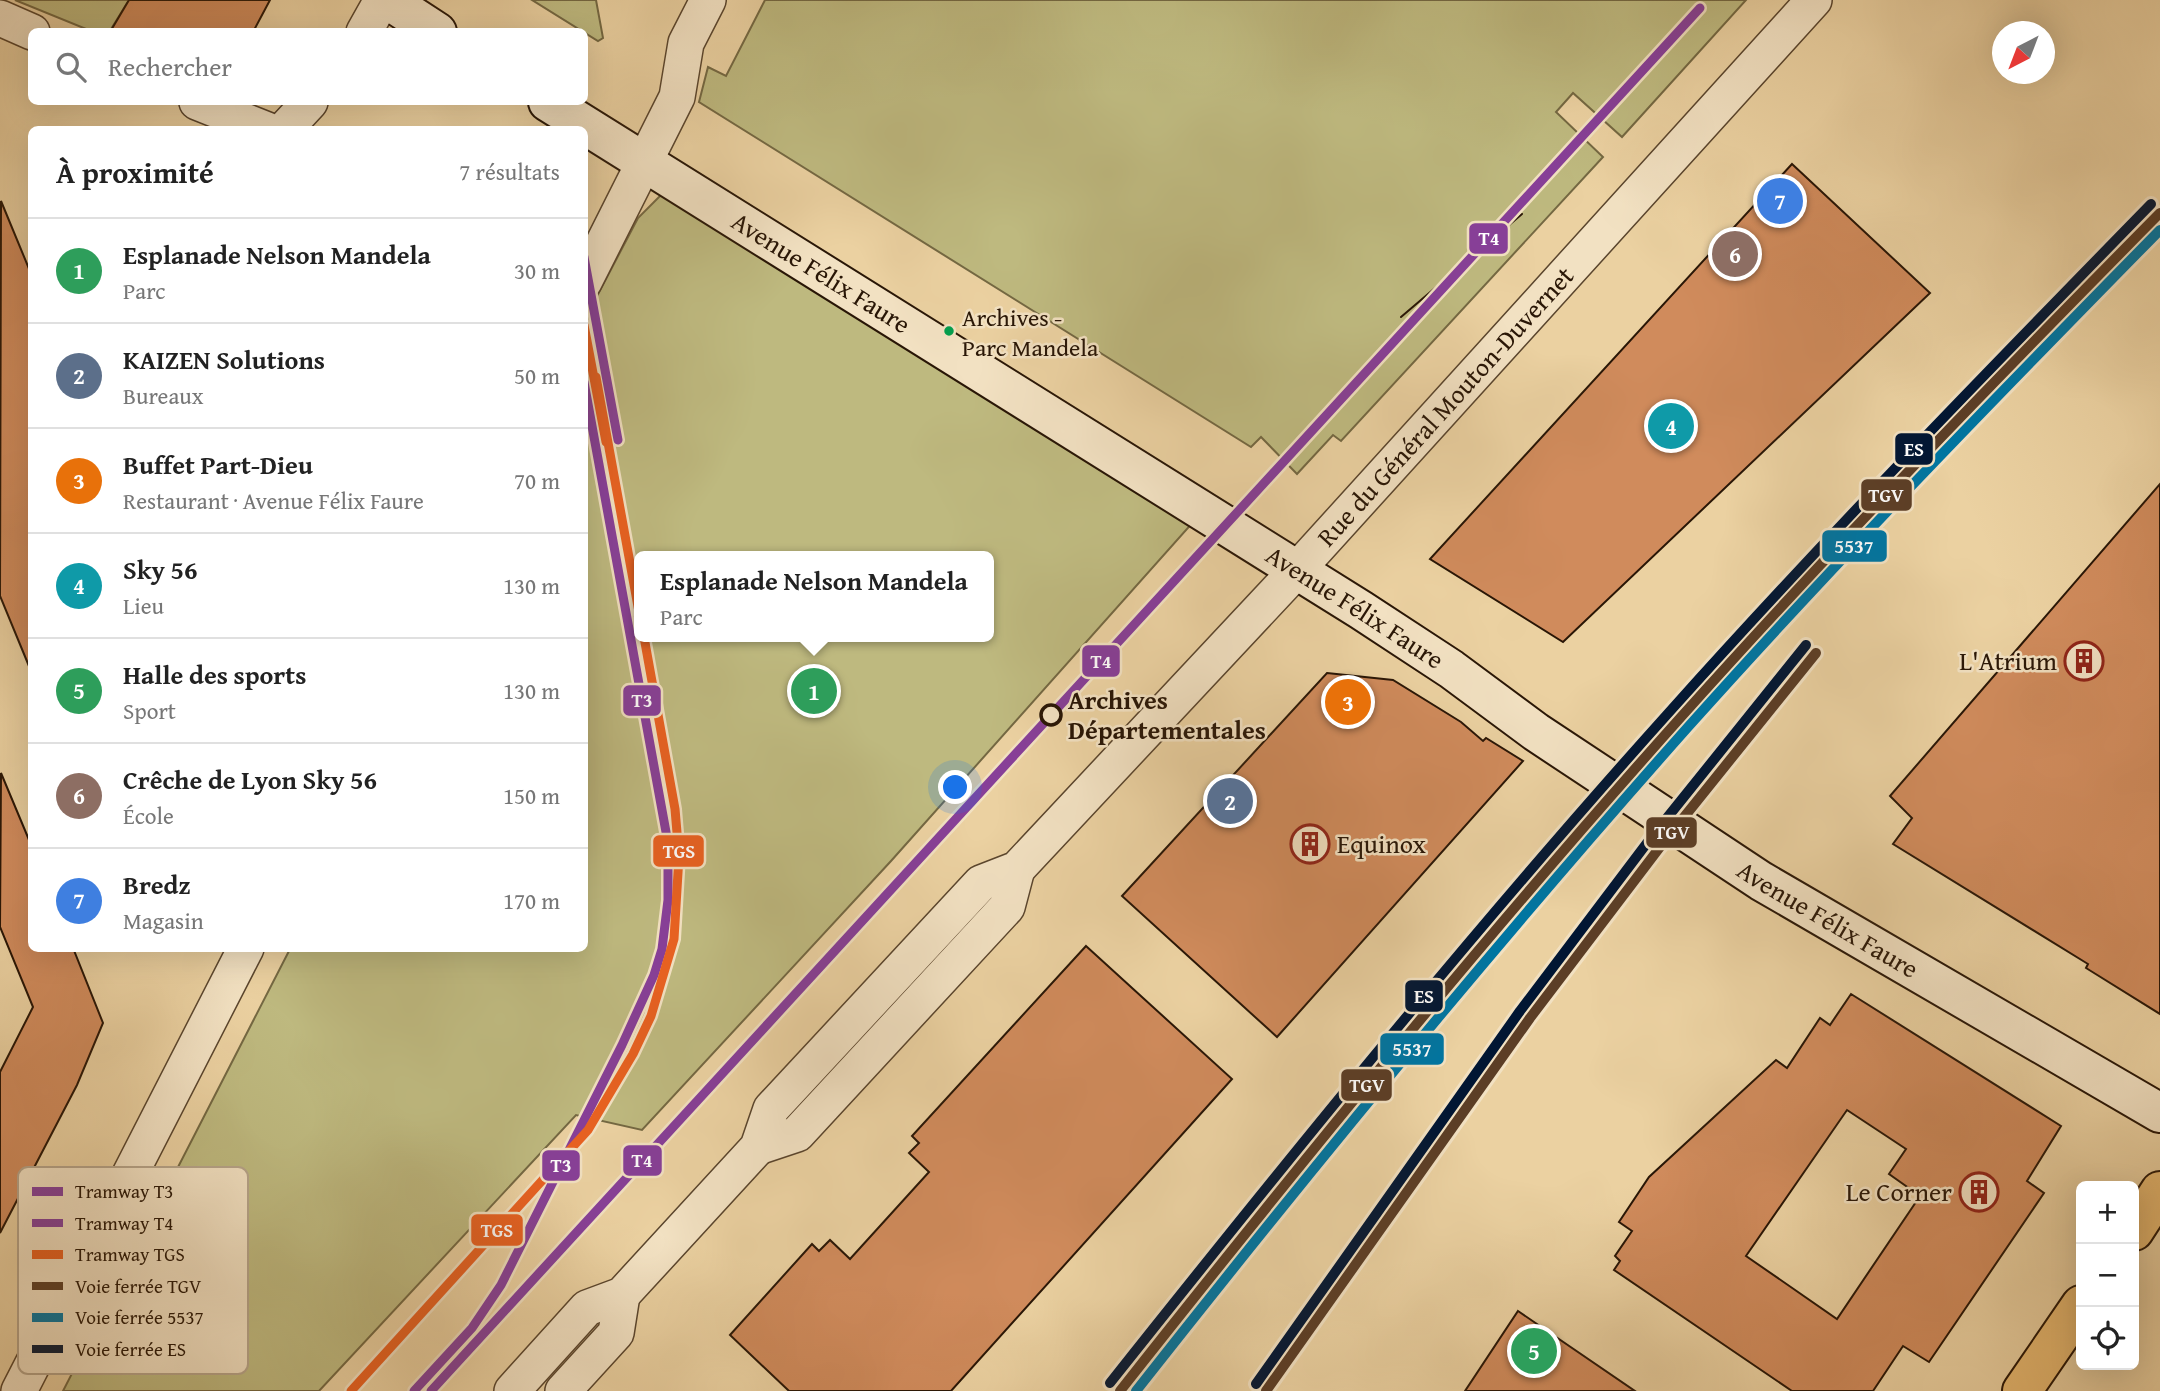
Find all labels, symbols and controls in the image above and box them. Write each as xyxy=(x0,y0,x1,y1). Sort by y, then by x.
north arrow xyxy=(1992,21,2055,84)
search box xyxy=(28,28,588,105)
text: Rechercher xyxy=(108,47,232,86)
icon: search xyxy=(52,48,90,86)
text: À proximité xyxy=(56,150,214,194)
text: 7 résultats xyxy=(459,155,560,188)
pin: 7 xyxy=(1757,175,1803,227)
street label: Avenue Félix Faure xyxy=(724,201,918,343)
line badge: T4 xyxy=(1468,222,1509,255)
text: T4 xyxy=(1478,224,1500,252)
pin: 6 xyxy=(1712,228,1758,280)
text: Esplanade Nelson Mandela xyxy=(123,235,431,274)
text: 1 xyxy=(73,254,85,287)
text: 30 m xyxy=(514,254,560,287)
street label: Rue du Général Mouton-Duvernet xyxy=(1307,257,1583,555)
text: Parc xyxy=(123,274,166,307)
place label: Archives - Parc Mandela xyxy=(962,300,1099,365)
marker: Archives - Parc Mandela xyxy=(942,324,956,338)
text: KAIZEN Solutions xyxy=(123,340,325,379)
text: 2 xyxy=(73,359,85,392)
text: 50 m xyxy=(514,359,560,392)
text: Bureaux xyxy=(123,379,203,412)
pin: 4 xyxy=(1648,400,1694,452)
line badge: ES xyxy=(1894,432,1934,466)
text: ES xyxy=(1904,435,1924,463)
text: Buffet Part-Dieu xyxy=(123,445,313,484)
text: 3 xyxy=(73,464,85,497)
text: 70 m xyxy=(514,464,560,497)
line badge: TGV xyxy=(1860,478,1913,512)
text: TGV xyxy=(1868,481,1904,509)
text: Restaurant · Avenue Félix Faure xyxy=(123,484,424,517)
line badge: 5537 xyxy=(1821,529,1888,563)
text: 5537 xyxy=(1834,532,1874,560)
street label: Avenue Félix Faure xyxy=(1258,535,1452,678)
text: Sky 56 xyxy=(123,550,197,589)
popup xyxy=(634,551,994,642)
text: Esplanade Nelson Mandela xyxy=(660,561,968,600)
text: 4 xyxy=(73,569,85,602)
text: 130 m xyxy=(503,569,560,602)
text: Lieu xyxy=(123,589,164,622)
text: Parc xyxy=(660,600,703,633)
building icon: L'Atrium xyxy=(2063,640,2105,682)
place label: L'Atrium xyxy=(1959,641,2057,680)
line badge: T4 xyxy=(1081,644,1121,678)
text: T4 xyxy=(1090,647,1112,675)
text: Halle des sports xyxy=(123,655,306,694)
pin: 1 xyxy=(791,665,837,717)
text: 5 xyxy=(73,674,85,707)
text: 130 m xyxy=(503,674,560,707)
pin: 3 xyxy=(1325,676,1371,728)
place label: Archives Départementales xyxy=(1068,680,1266,749)
line badge: T3 xyxy=(622,684,662,717)
text: T3 xyxy=(631,686,653,714)
text: Sport xyxy=(123,694,176,727)
marker: Archives Départementales xyxy=(1040,704,1062,726)
text: Crêche de Lyon Sky 56 xyxy=(123,760,377,799)
your location xyxy=(938,770,972,804)
pin: 2 xyxy=(1207,775,1253,827)
text: 6 xyxy=(73,779,85,812)
text: 150 m xyxy=(503,779,560,812)
text: École xyxy=(123,799,174,832)
line badge: TGV xyxy=(1645,816,1698,849)
text: TGV xyxy=(1654,818,1690,846)
building icon: Equinox xyxy=(1289,823,1331,865)
place label: Equinox xyxy=(1337,824,1427,863)
line badge: TGS xyxy=(652,834,705,868)
text: TGS xyxy=(663,837,695,865)
street label: Avenue Félix Faure xyxy=(1729,850,1926,988)
text: Bredz xyxy=(123,865,191,904)
text: 7 xyxy=(73,884,85,917)
text: 170 m xyxy=(503,884,560,917)
text: Magasin xyxy=(123,904,204,937)
line badge: ES xyxy=(1404,979,1444,1013)
text: ES xyxy=(1414,982,1434,1010)
line badge: 5537 xyxy=(1379,1032,1445,1066)
text: 5537 xyxy=(1392,1035,1432,1063)
line badge: TGV xyxy=(1340,1068,1393,1102)
text: TGV xyxy=(1349,1071,1385,1099)
line badge: T4 xyxy=(622,1144,663,1177)
text: T4 xyxy=(631,1146,653,1174)
line badge: T3 xyxy=(541,1149,581,1182)
text: T3 xyxy=(550,1151,572,1179)
legend xyxy=(18,1167,248,1374)
building icon: Le Corner xyxy=(1958,1171,2000,1213)
place label: Le Corner xyxy=(1846,1172,1952,1211)
text: Tramway T3 xyxy=(75,1177,173,1205)
map controls xyxy=(2076,1181,2139,1370)
button: + xyxy=(2076,1181,2139,1244)
text: Tramway T4 xyxy=(75,1209,173,1237)
line badge: TGS xyxy=(470,1213,524,1247)
text: TGS xyxy=(481,1216,513,1244)
text: Tramway TGS xyxy=(75,1240,185,1268)
button: − xyxy=(2076,1244,2139,1307)
text: Voie ferrée TGV xyxy=(75,1272,202,1300)
text: Voie ferrée 5537 xyxy=(75,1303,204,1331)
button: locate xyxy=(2076,1307,2139,1370)
pin: 5 xyxy=(1511,1325,1557,1377)
text: Voie ferrée ES xyxy=(75,1335,186,1363)

